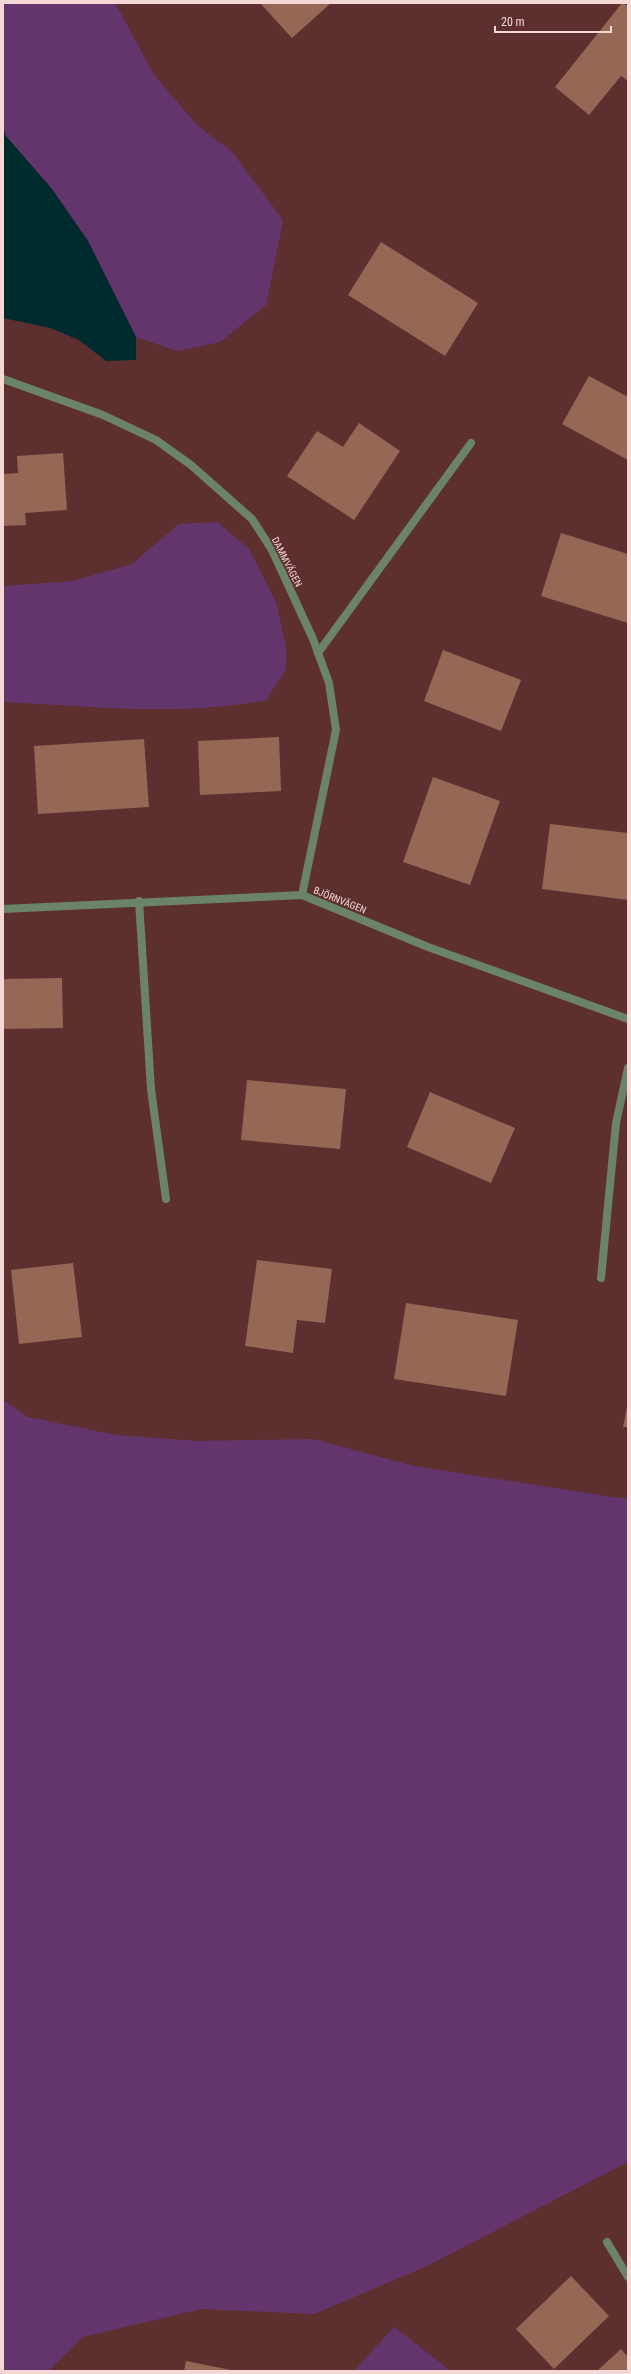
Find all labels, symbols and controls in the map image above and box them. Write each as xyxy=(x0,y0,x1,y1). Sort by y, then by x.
scale bar xyxy=(495,8,611,34)
text: 20 m xyxy=(501,15,525,29)
street label: DAMMVÄGEN xyxy=(270,535,305,589)
street label: BJÖRNVÄGEN xyxy=(312,884,368,916)

